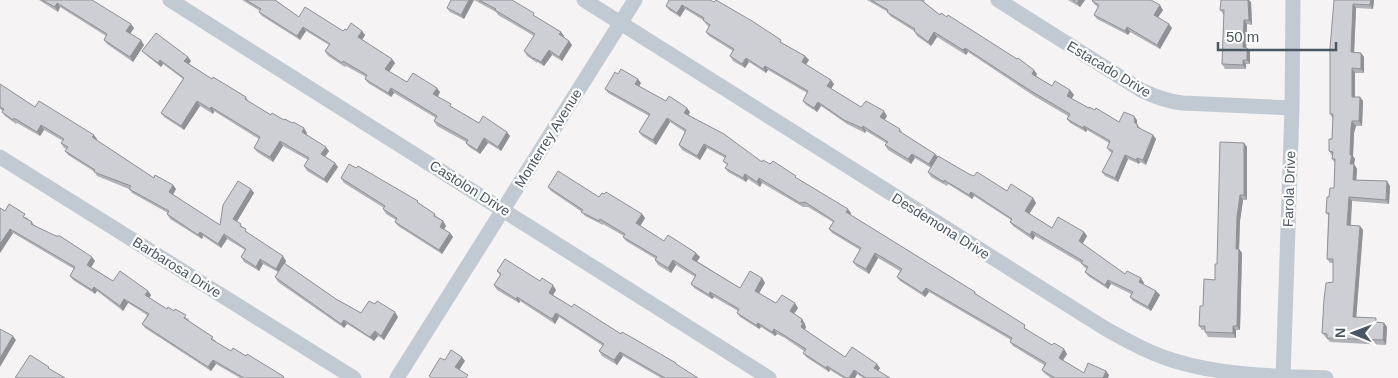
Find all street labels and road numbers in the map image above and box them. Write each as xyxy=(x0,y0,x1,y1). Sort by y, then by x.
street label: Estacado Drive xyxy=(1064,38,1154,100)
street label: Monterrey Avenue xyxy=(511,86,585,190)
street label: Farola Drive xyxy=(1280,150,1298,227)
street label: Castolon Drive xyxy=(427,157,513,219)
street label: Desdemona Drive xyxy=(889,190,993,263)
street label: Barbarosa Drive xyxy=(130,233,224,301)

